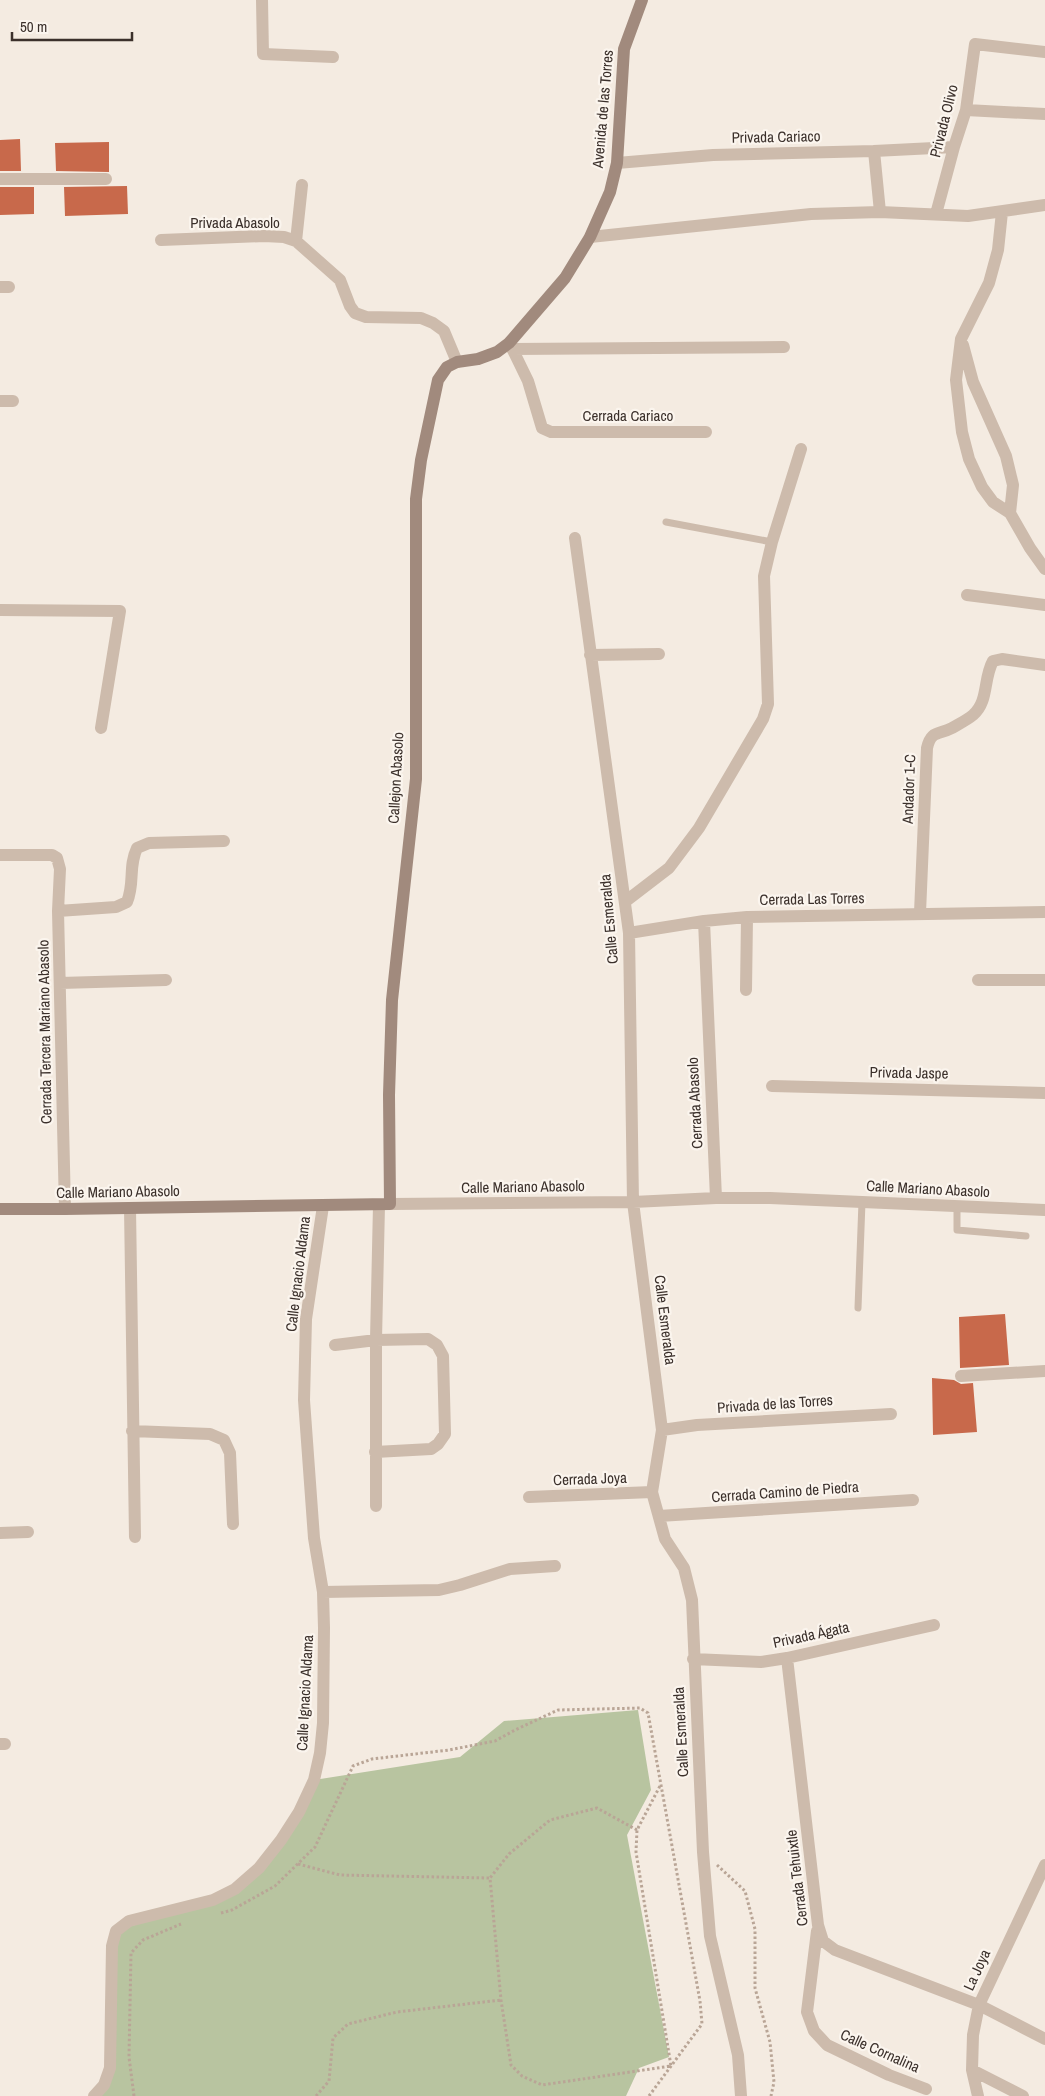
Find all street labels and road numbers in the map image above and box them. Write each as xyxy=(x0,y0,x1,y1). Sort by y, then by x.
street label: Avenida de las Torres xyxy=(587,49,618,170)
street label: Privada Olivo xyxy=(924,82,963,160)
street label: Privada Cariaco xyxy=(731,125,821,148)
street label: Privada Abasolo xyxy=(190,212,280,233)
street label: Cerrada Cariaco xyxy=(583,405,674,426)
street label: Callejon Abasolo xyxy=(383,732,408,824)
street label: Andador 1-C xyxy=(897,754,920,825)
street label: Calle Esmeralda xyxy=(594,873,623,965)
street label: Cerrada Las Torres xyxy=(759,887,865,910)
street label: Cerrada Tercera Mariano Abasolo xyxy=(32,939,57,1124)
street label: Cerrada Abasolo xyxy=(682,1057,707,1149)
street label: Privada Jaspe xyxy=(870,1061,949,1084)
street label: Calle Mariano Abasolo xyxy=(461,1175,585,1198)
street label: Calle Mariano Abasolo xyxy=(866,1175,991,1202)
street label: Calle Mariano Abasolo xyxy=(56,1180,180,1203)
street label: Calle Ignacio Aldama xyxy=(280,1215,315,1333)
street label: Calle Esmeralda xyxy=(650,1274,681,1366)
street label: Privada de las Torres xyxy=(716,1389,834,1418)
street label: Cerrada Joya xyxy=(553,1467,627,1490)
street label: Cerrada Camino de Piedra xyxy=(711,1476,860,1507)
street label: Privada Ágata xyxy=(771,1616,851,1653)
street label: Calle Ignacio Aldama xyxy=(291,1634,318,1752)
street label: Calle Esmeralda xyxy=(668,1686,693,1778)
street label: Cerrada Tehuixtle xyxy=(780,1829,813,1927)
street label: La Joya xyxy=(958,1946,995,1994)
street label: Calle Cornalina xyxy=(837,2024,923,2077)

